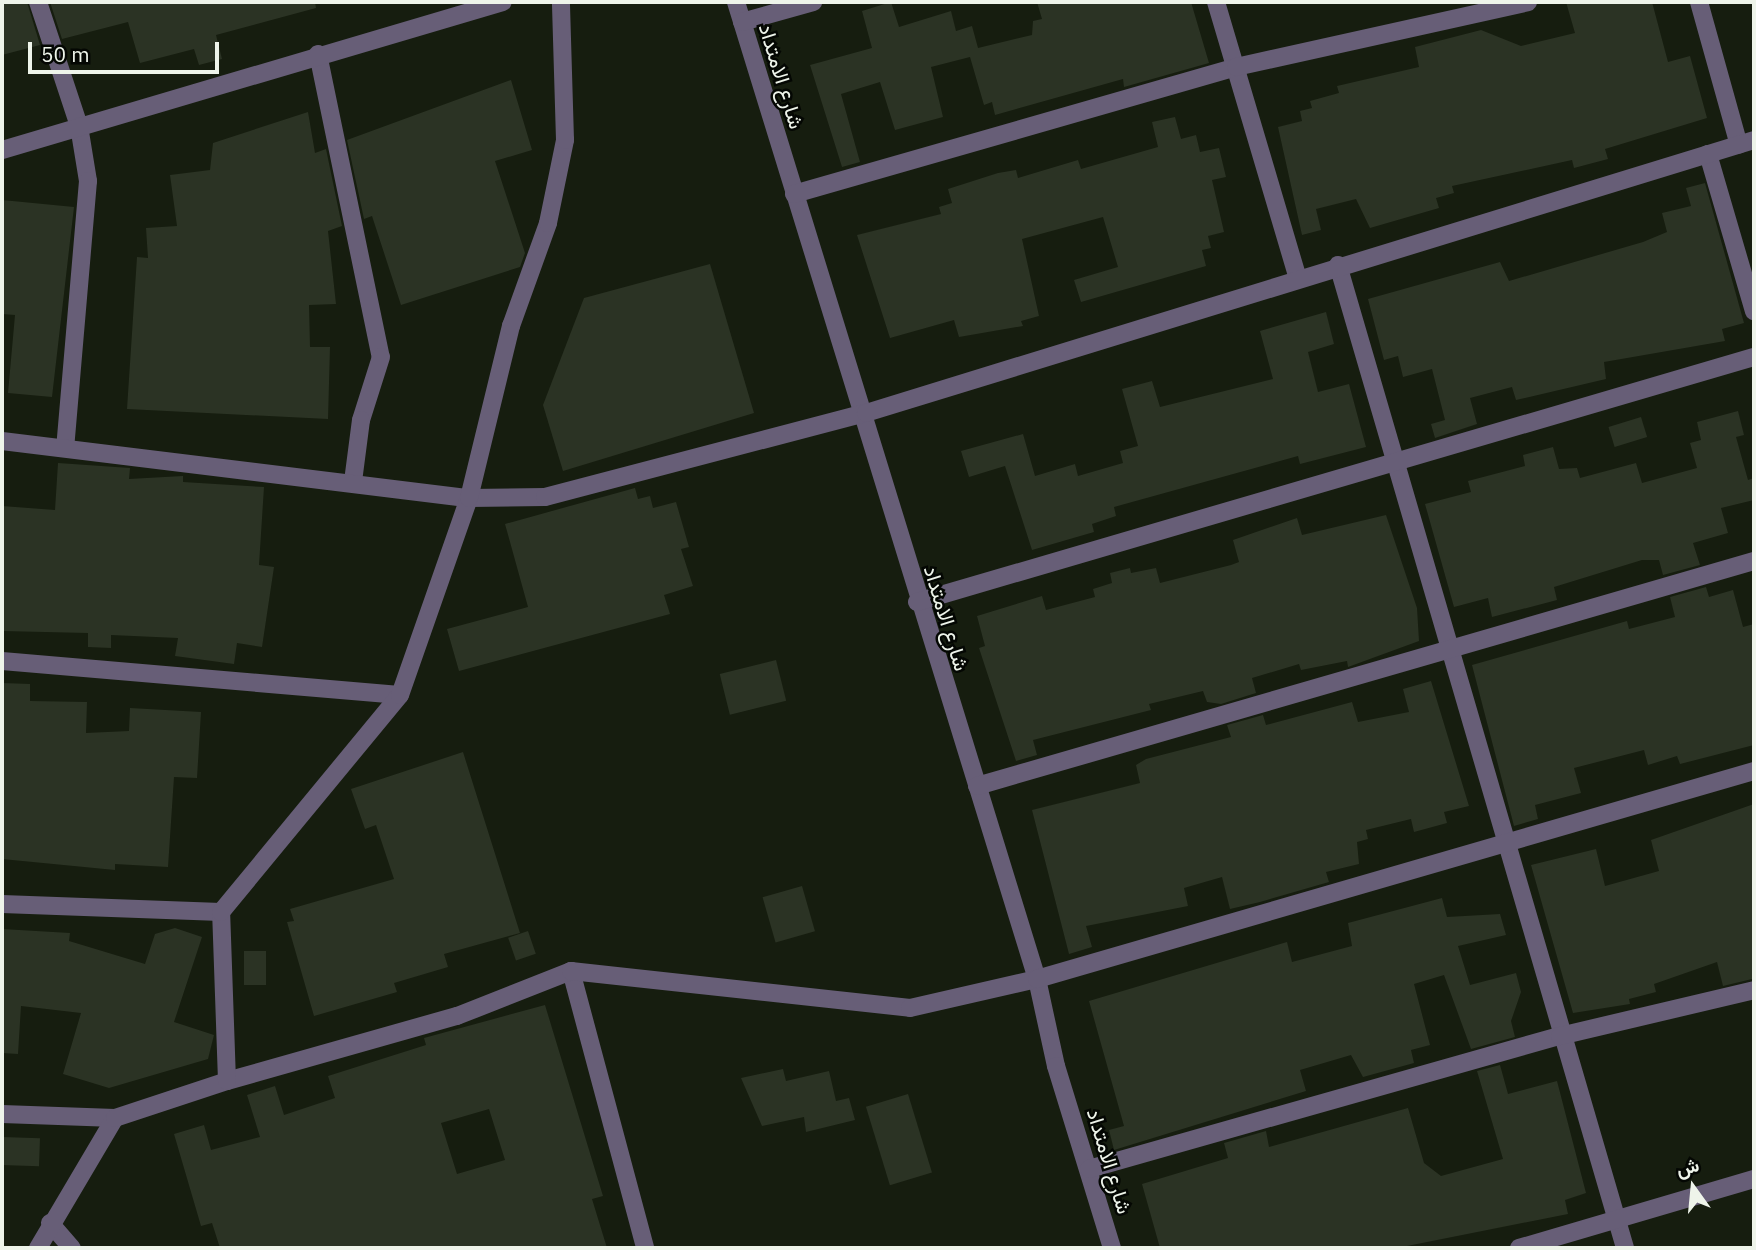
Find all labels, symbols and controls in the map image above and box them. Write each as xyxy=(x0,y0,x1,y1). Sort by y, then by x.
street label: شارع الامتداد xyxy=(754,20,810,132)
scale bar xyxy=(32,28,222,72)
text: 50 m xyxy=(41,40,90,68)
street label: شارع الامتداد xyxy=(919,562,975,674)
street label: شارع الامتداد xyxy=(1082,1105,1138,1217)
north arrow xyxy=(1658,1152,1728,1222)
text: ش xyxy=(1673,1152,1702,1181)

